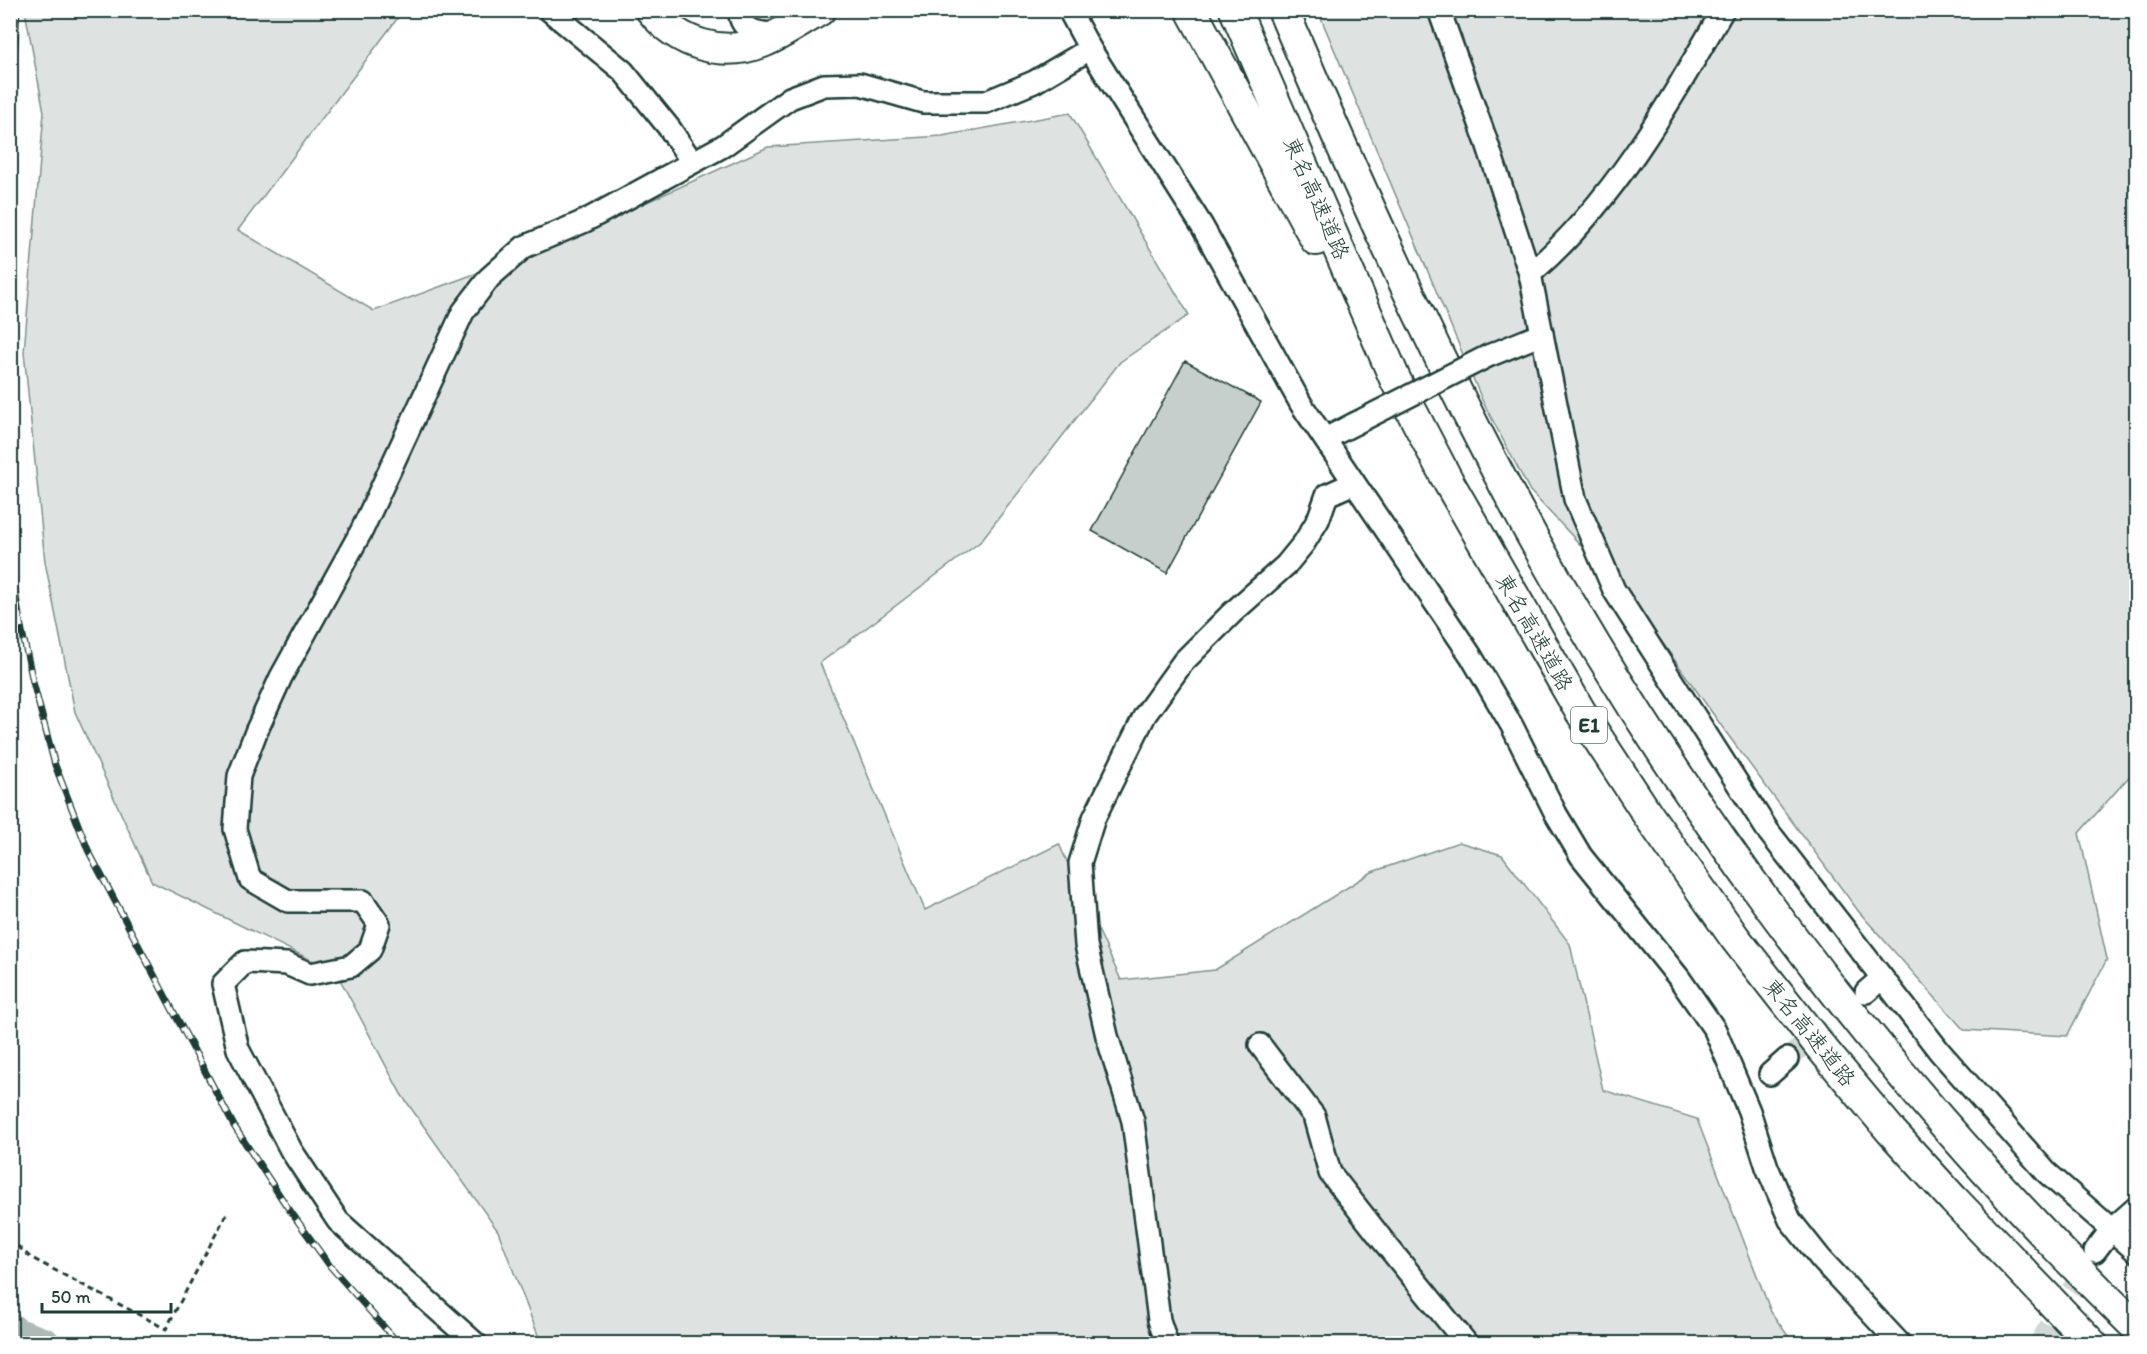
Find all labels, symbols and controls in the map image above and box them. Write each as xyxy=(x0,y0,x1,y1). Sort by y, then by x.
street label: 東名高速道路 xyxy=(1277,132,1356,264)
street label: 東名高速道路 xyxy=(1490,568,1579,696)
road number: E1 xyxy=(1571,707,1607,743)
street label: 東名高速道路 xyxy=(1758,973,1862,1092)
scale bar xyxy=(42,1276,171,1314)
text: 50 m xyxy=(51,1286,91,1308)

